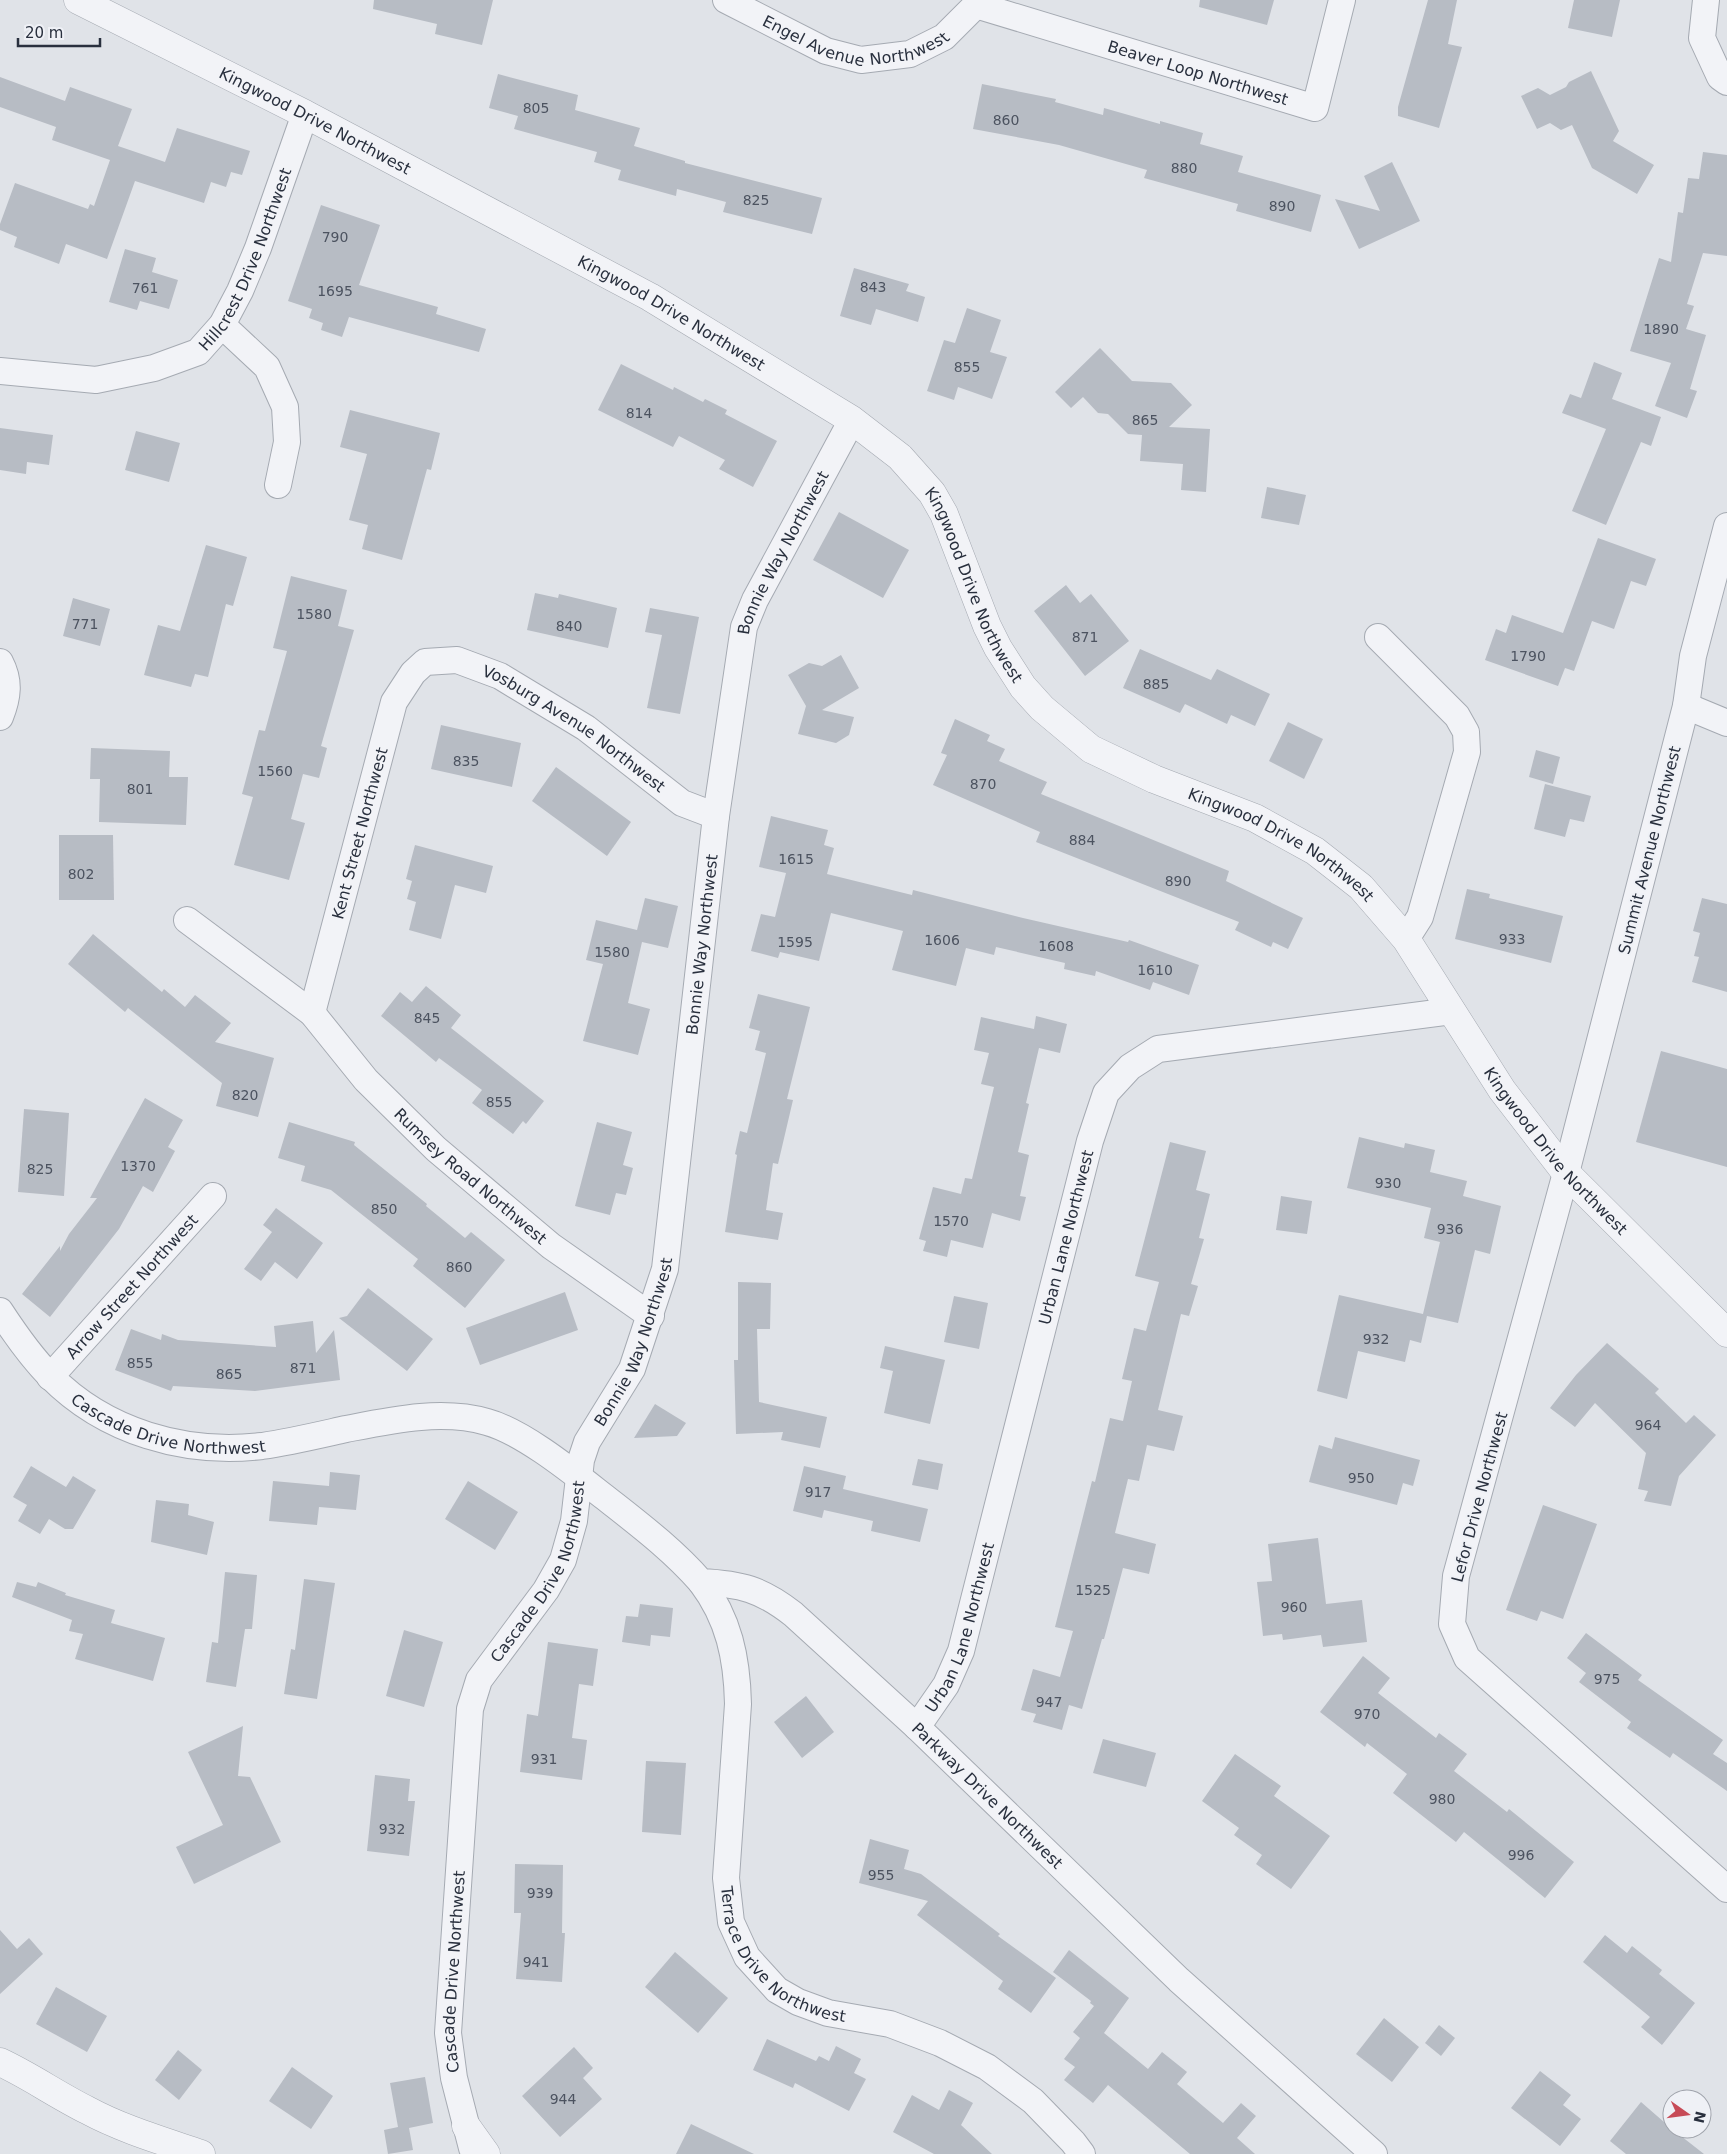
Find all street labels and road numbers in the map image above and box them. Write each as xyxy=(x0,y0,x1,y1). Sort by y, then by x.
street label: Engel Avenue Northwest xyxy=(755,6,953,38)
street label: Beaver Loop Northwest xyxy=(1105,37,1290,109)
street label: Kingwood Drive Northwest xyxy=(216,63,414,178)
street label: Hillcrest Drive Northwest xyxy=(195,165,295,355)
street label: Kingwood Drive Northwest xyxy=(574,251,768,375)
street label: Bonnie Way Northwest xyxy=(734,468,833,636)
street label: Kingwood Drive Northwest xyxy=(921,483,1027,686)
street label: Vosburg Avenue Northwest xyxy=(480,661,669,796)
street label: Summit Avenue Northwest xyxy=(1614,744,1685,956)
street label: Kent Street Northwest xyxy=(328,745,392,921)
street label: Kingwood Drive Northwest xyxy=(1185,784,1378,905)
street label: Bonnie Way Northwest xyxy=(682,853,722,1036)
street label: Kingwood Drive Northwest xyxy=(1480,1064,1631,1239)
street label: Rumsey Road Northwest xyxy=(390,1104,550,1248)
street label: Urban Lane Northwest xyxy=(1035,1148,1097,1327)
street label: Arrow Street Northwest xyxy=(62,1211,202,1363)
street label: Bonnie Way Northwest xyxy=(590,1257,676,1430)
street label: Cascade Drive Northwest xyxy=(67,1390,267,1458)
street label: Lefor Drive Northwest xyxy=(1448,1410,1511,1584)
street label: Cascade Drive Northwest xyxy=(487,1480,589,1666)
street label: Urban Lane Northwest xyxy=(921,1541,998,1716)
street label: Parkway Drive Northwest xyxy=(908,1719,1067,1873)
street label: Cascade Drive Northwest xyxy=(439,1870,469,2074)
street label: Terrace Drive Northwest xyxy=(717,1884,847,2026)

